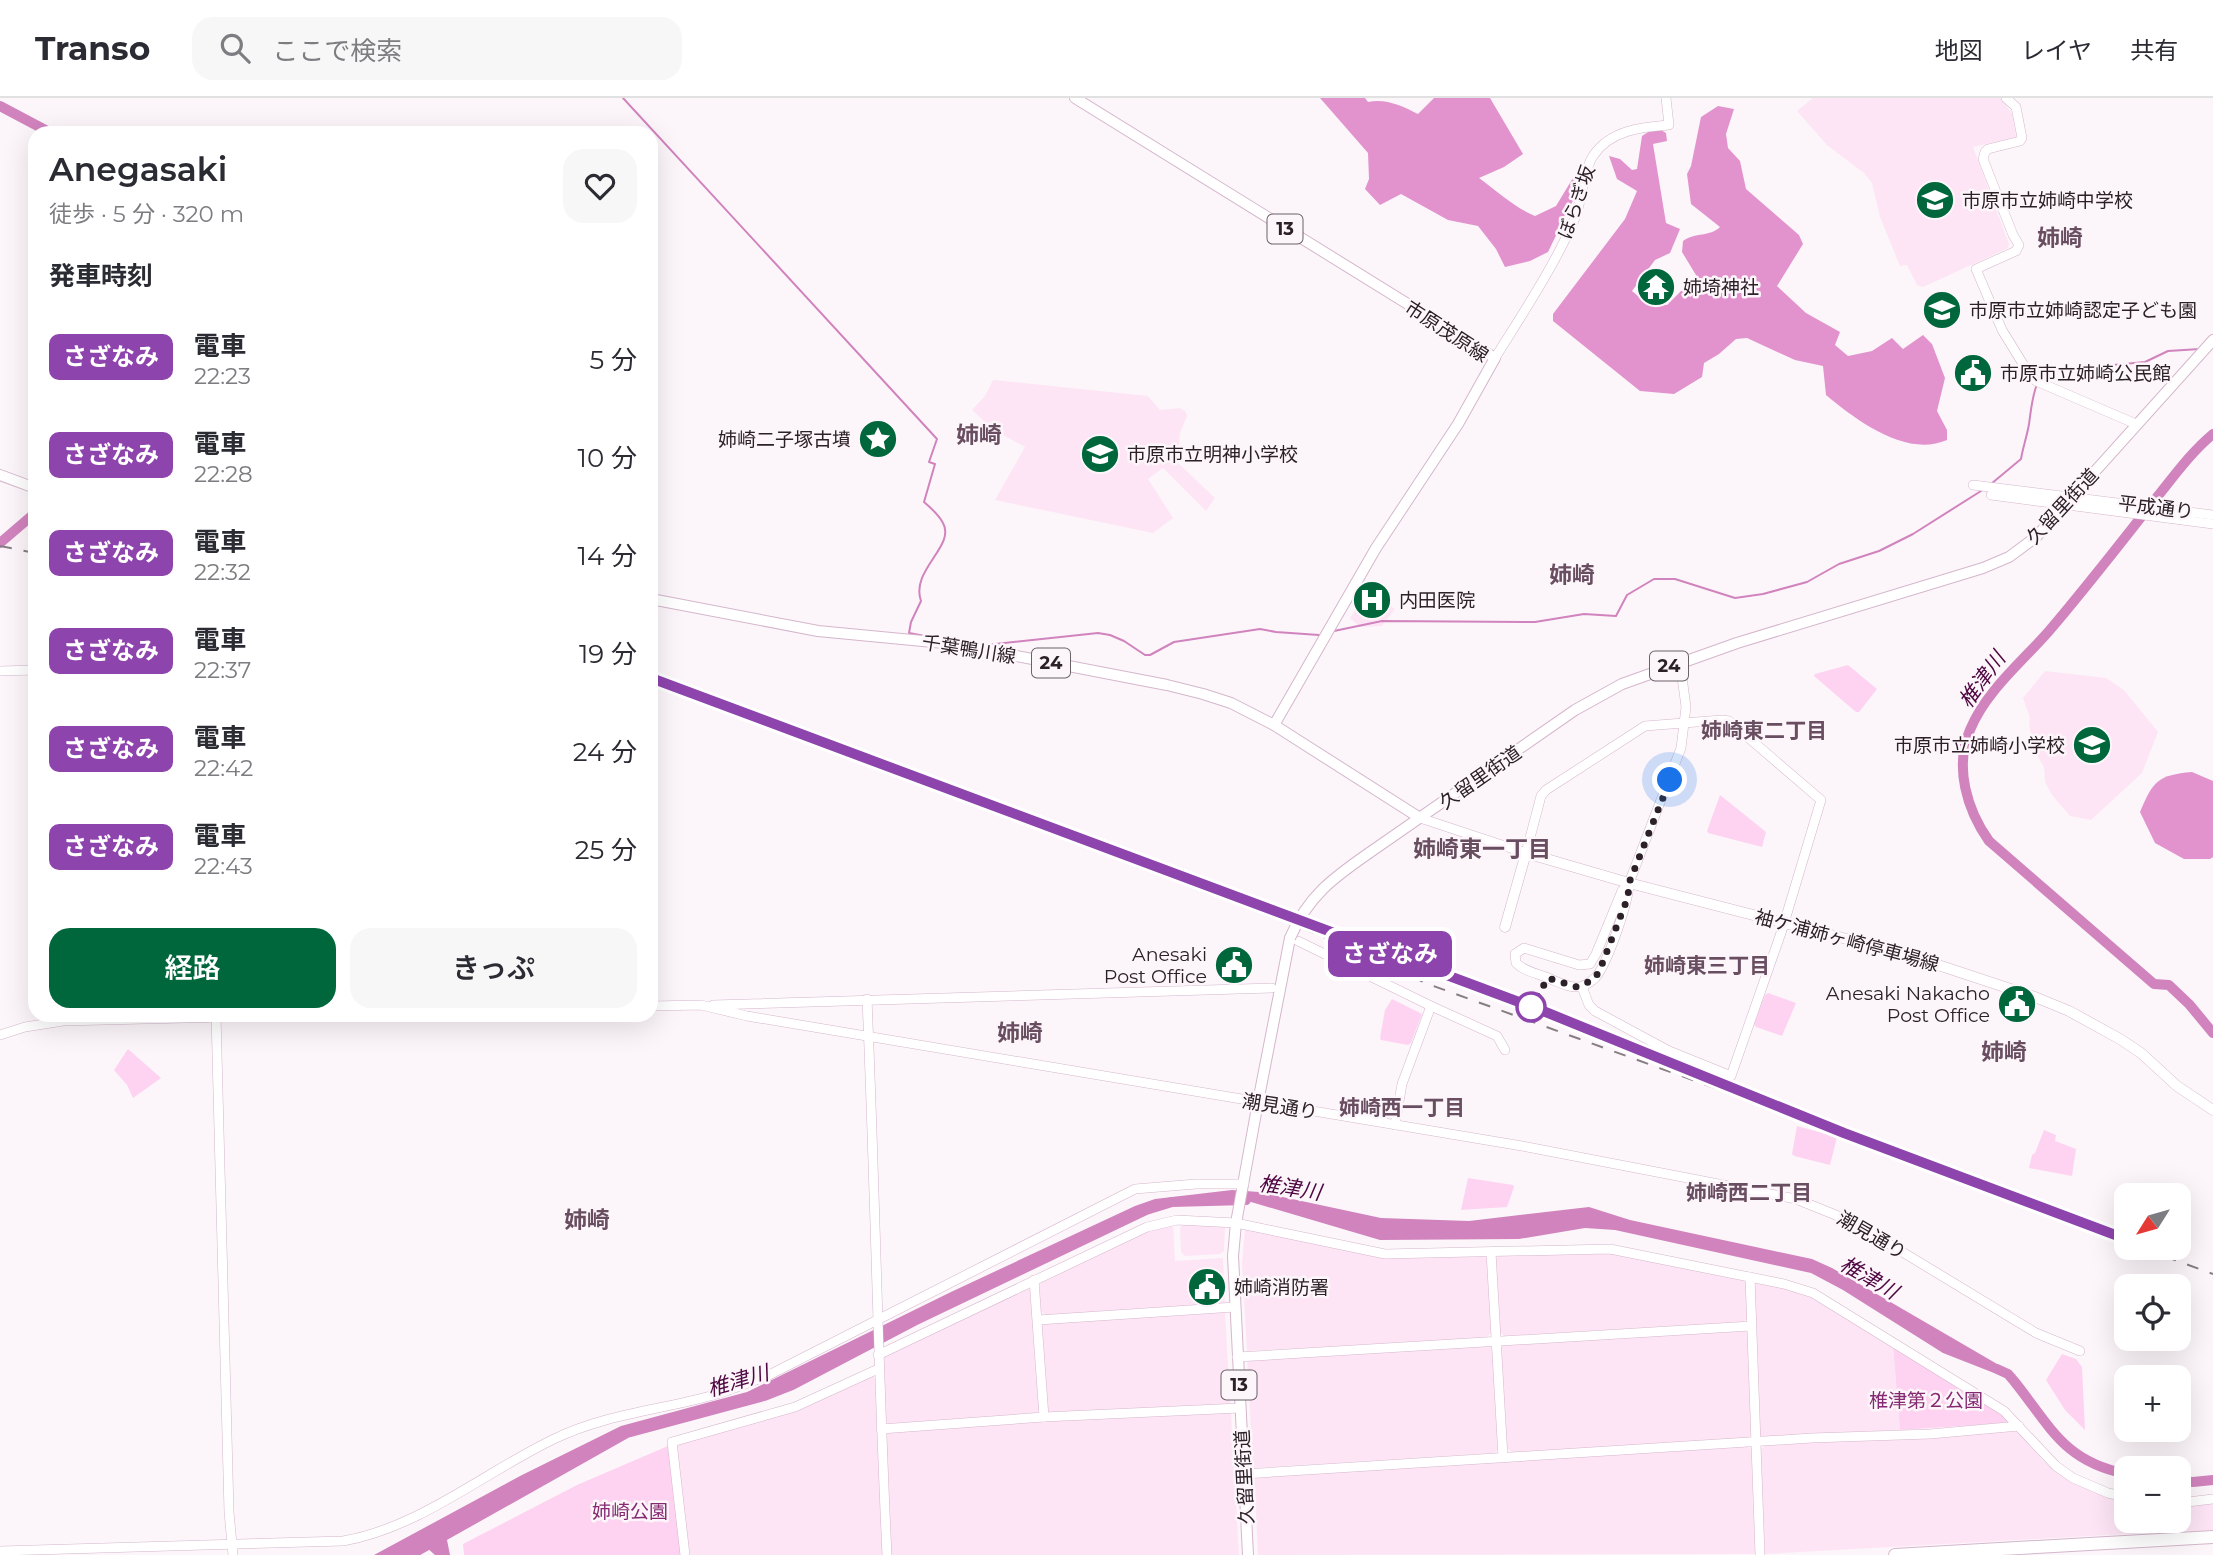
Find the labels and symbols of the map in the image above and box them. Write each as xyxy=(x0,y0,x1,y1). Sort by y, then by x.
street label: ぼらぎ坂 xyxy=(1553,162,1600,242)
school or university icon: 市原市立姉崎中学校 xyxy=(1914,179,1956,221)
place label: 市原市立姉崎中学校 xyxy=(1962,189,2133,212)
road number: 13 xyxy=(1268,214,1302,244)
district label: 姉崎 xyxy=(2037,224,2083,252)
temple icon: 姉埼神社 xyxy=(1635,266,1677,308)
place label: 姉埼神社 xyxy=(1683,276,1759,299)
school or university icon: 市原市立姉崎認定子ども園 xyxy=(1921,289,1963,331)
street label: 市原茂原線 xyxy=(1401,296,1493,367)
place label: 市原市立姉崎認定子ども園 xyxy=(1969,299,2197,322)
public building icon: 市原市立姉崎公民館 xyxy=(1952,352,1994,394)
place label: 市原市立姉崎公民館 xyxy=(2000,362,2171,385)
place icon: 姉崎二子塚古墳 xyxy=(857,418,899,460)
district label: 姉崎 xyxy=(956,421,1002,449)
place label: 姉崎二子塚古墳 xyxy=(718,428,851,451)
school or university icon: 市原市立明神小学校 xyxy=(1079,433,1121,475)
place label: 市原市立明神小学校 xyxy=(1127,443,1298,466)
street label: 久留里街道 xyxy=(2022,464,2103,549)
street label: 平成通り xyxy=(2117,491,2195,524)
district label: 姉崎 xyxy=(1549,561,1595,589)
hospital icon: 内田医院 xyxy=(1351,579,1393,621)
place label: 内田医院 xyxy=(1399,589,1475,612)
street label: 千葉鴨川線 xyxy=(920,631,1018,668)
water label: 椎津川 xyxy=(1953,645,2011,713)
road number: 24 xyxy=(1032,648,1070,678)
road number: 24 xyxy=(1650,652,1688,680)
district label: 姉崎東二丁目 xyxy=(1701,718,1827,743)
school or university icon: 市原市立姉崎小学校 xyxy=(2071,724,2113,766)
place label: 市原市立姉崎小学校 xyxy=(1894,734,2065,757)
street label: 久留里街道 xyxy=(1435,741,1526,814)
your location xyxy=(1652,762,1687,797)
district label: 姉崎東一丁目 xyxy=(1413,835,1551,863)
street label: 袖ケ浦姉ヶ崎停車場線 xyxy=(1752,905,1942,976)
line badge: さざなみ xyxy=(1341,931,1439,977)
place label: Anesaki Post Office xyxy=(1104,943,1207,988)
public building icon: Anesaki Post Office xyxy=(1213,944,1255,986)
district label: 姉崎東三丁目 xyxy=(1644,953,1770,978)
place label: Anesaki Nakacho Post Office xyxy=(1826,982,1990,1027)
public building icon: Anesaki Nakacho Post Office xyxy=(1996,983,2038,1025)
unlabelled marker xyxy=(1516,992,1546,1022)
district label: 姉崎 xyxy=(997,1019,1043,1047)
district label: 姉崎 xyxy=(1981,1038,2027,1066)
street label: 潮見通り xyxy=(1241,1089,1319,1124)
district label: 姉崎西一丁目 xyxy=(1339,1095,1465,1120)
water label: 椎津川 xyxy=(1257,1170,1325,1205)
district label: 姉崎西二丁目 xyxy=(1686,1180,1812,1205)
north arrow xyxy=(2114,1183,2191,1260)
district label: 姉崎 xyxy=(564,1206,610,1234)
street label: 潮見通り xyxy=(1833,1206,1910,1264)
water label: 椎津川 xyxy=(1836,1251,1905,1305)
public building icon: 姉崎消防署 xyxy=(1186,1266,1228,1308)
place label: 姉崎消防署 xyxy=(1234,1276,1329,1299)
water label: 椎津川 xyxy=(704,1359,774,1401)
road number: 13 xyxy=(1222,1370,1256,1400)
park label: 椎津第２公園 xyxy=(1869,1389,1983,1412)
street label: 久留里街道 xyxy=(1231,1429,1258,1525)
park label: 姉崎公園 xyxy=(592,1500,668,1523)

